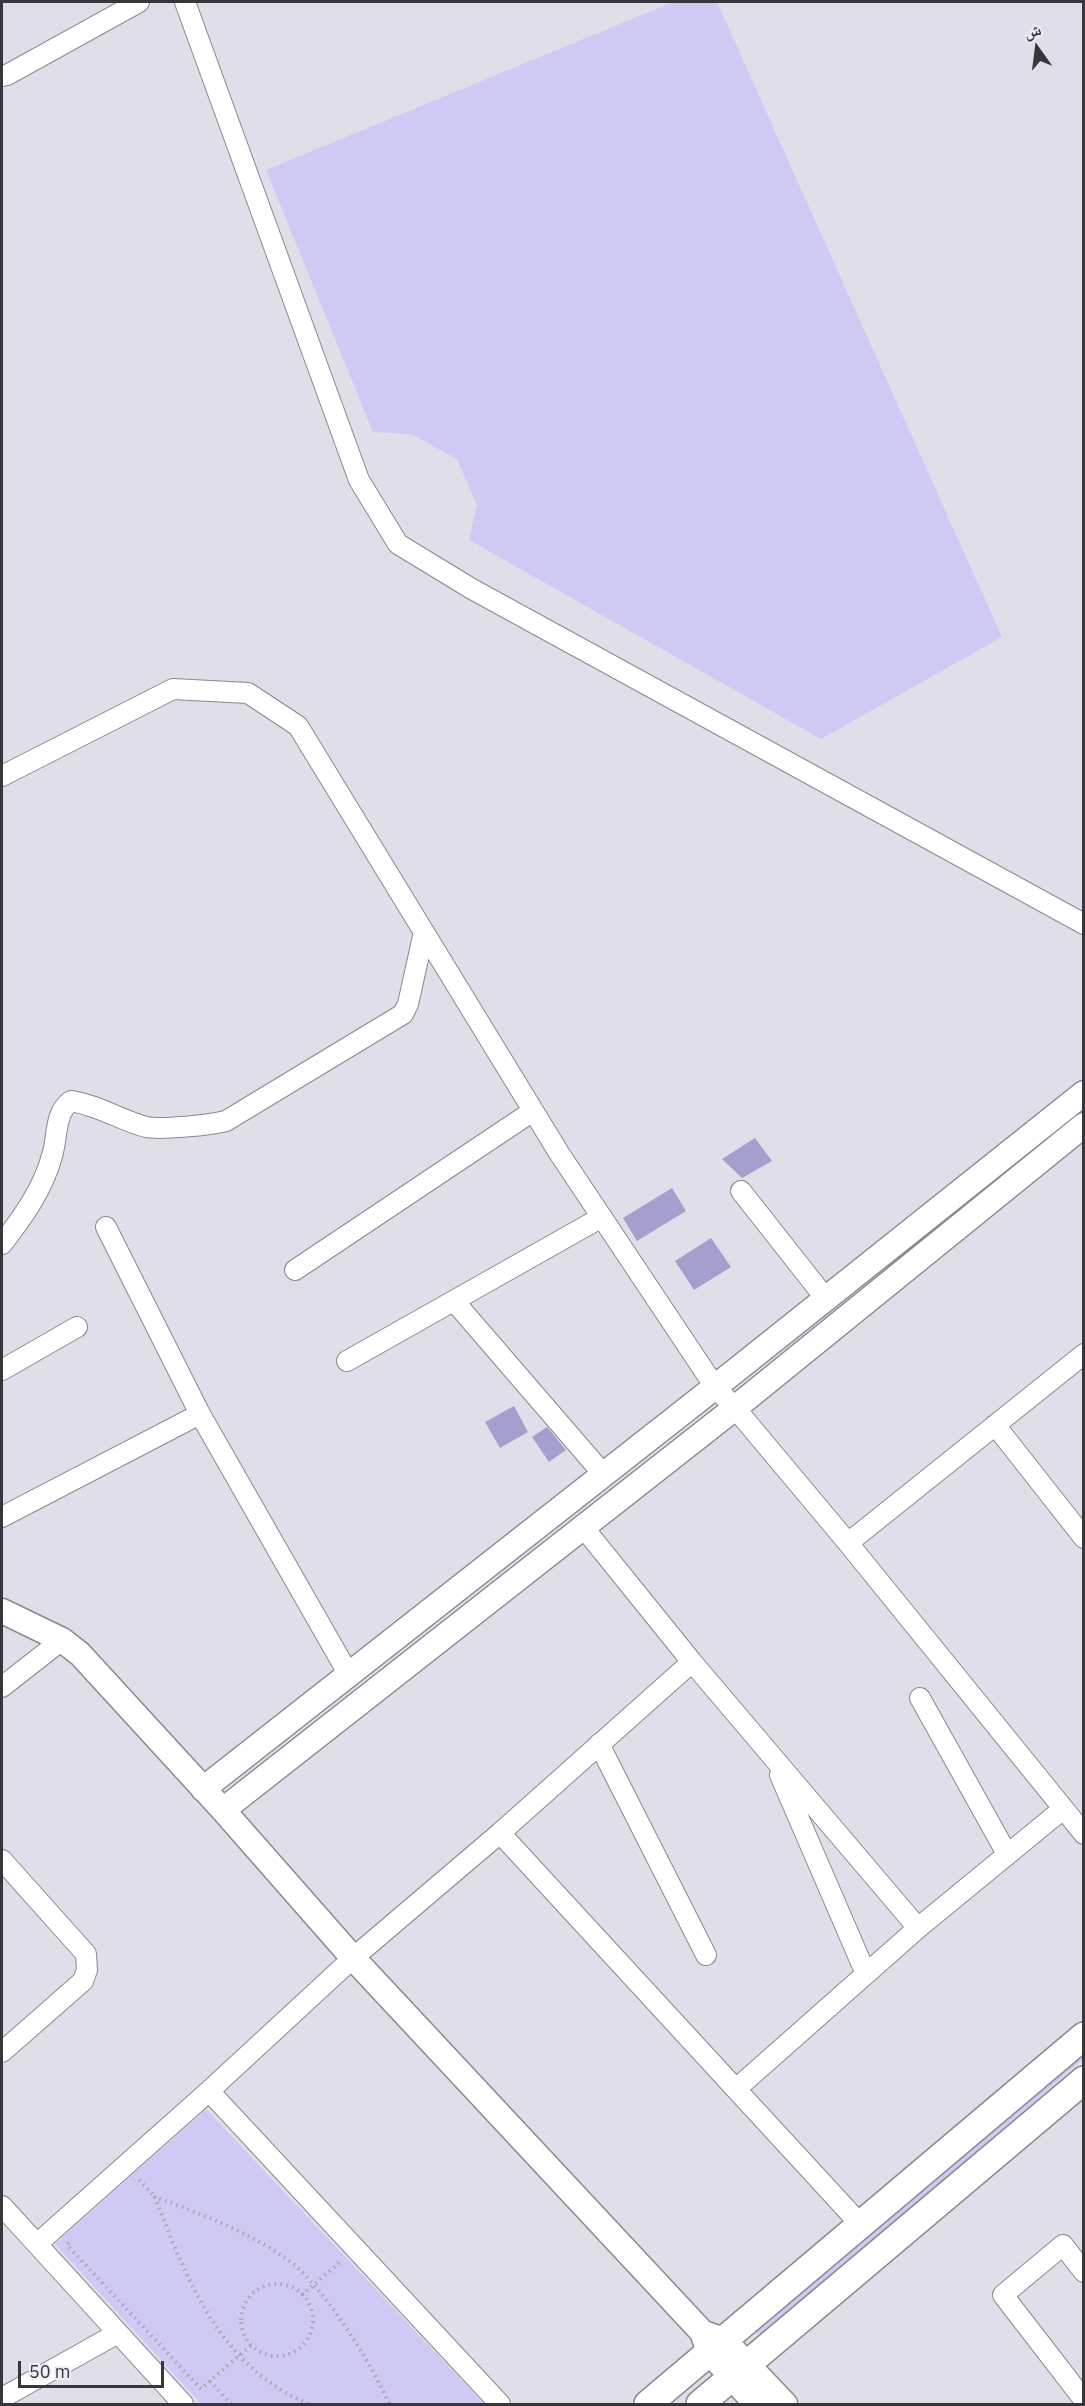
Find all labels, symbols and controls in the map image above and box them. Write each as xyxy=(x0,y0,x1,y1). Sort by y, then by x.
north arrow xyxy=(1007,18,1067,78)
text: ش xyxy=(1022,19,1043,42)
scale bar xyxy=(21,2349,166,2387)
text: 50 m xyxy=(29,2360,71,2383)

